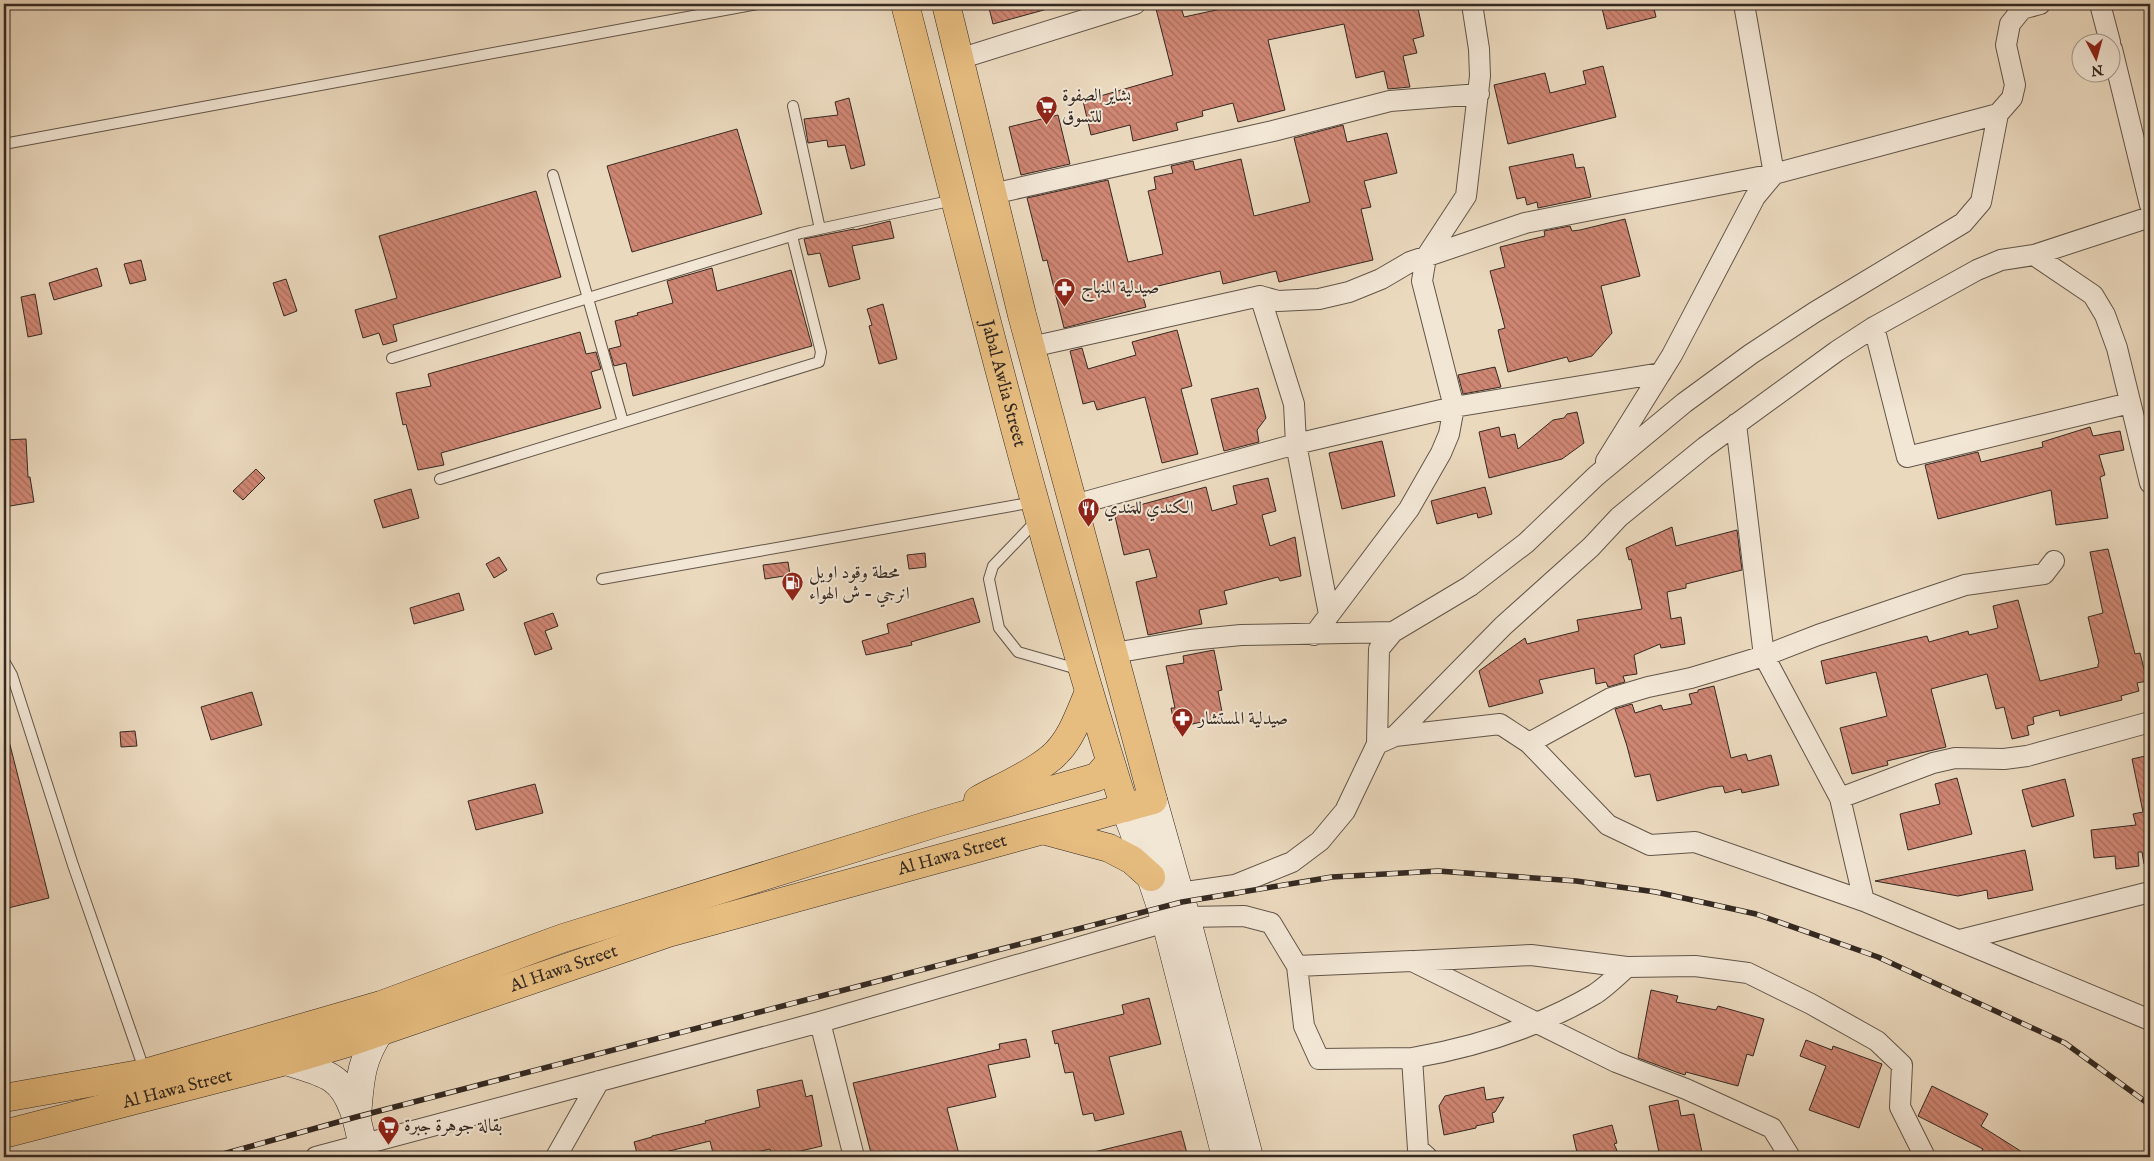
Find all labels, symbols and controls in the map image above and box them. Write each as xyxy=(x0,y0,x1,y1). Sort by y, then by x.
north arrow xyxy=(2072,32,2122,82)
text: N xyxy=(2090,60,2105,80)
place label: بشاير الصفوة للتسوق xyxy=(1062,85,1131,129)
supermarket icon: بشاير الصفوة للتسوق xyxy=(1034,94,1058,125)
pharmacy icon: صيدلية المنهاج xyxy=(1053,276,1077,307)
place label: صيدلية المنهاج xyxy=(1081,277,1159,303)
street label: Jabal Awlia Street xyxy=(975,316,1031,450)
restaurant icon: الكندي للمندي xyxy=(1076,496,1100,527)
place label: الكندي للمندي xyxy=(1104,497,1194,522)
place label: محطة وقود اويل انرجي - ش الهواء xyxy=(809,562,910,608)
fuel station icon: محطة وقود اويل انرجي - ش الهواء xyxy=(781,571,805,602)
pharmacy icon: صيدلية المستشار xyxy=(1170,707,1194,738)
place label: صيدلية المستشار xyxy=(1196,708,1288,731)
street label: Al Hawa Street xyxy=(894,829,1009,881)
street label: Al Hawa Street xyxy=(506,940,621,998)
street label: Al Hawa Street xyxy=(119,1064,235,1115)
supermarket icon: بقالة جوهرة جبرة xyxy=(376,1114,400,1145)
place label: بقالة جوهرة جبرة xyxy=(404,1115,502,1138)

